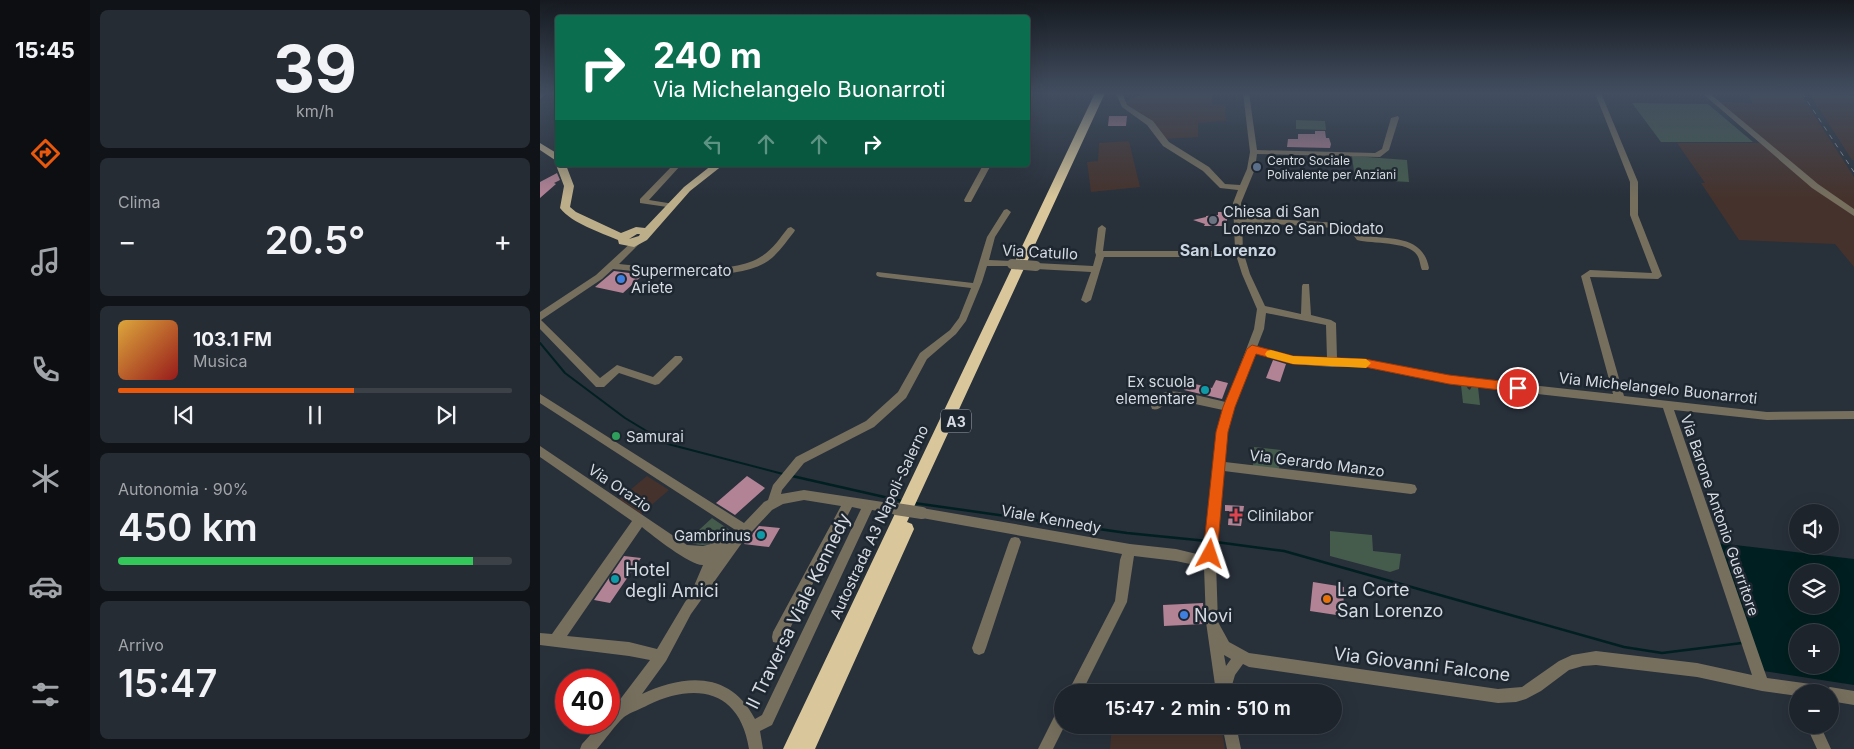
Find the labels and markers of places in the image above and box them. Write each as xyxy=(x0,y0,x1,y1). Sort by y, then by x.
place label: Centro Sociale Polivalente per Anziani xyxy=(1267,153,1396,182)
marker: Centro Sociale Polivalente per Anziani xyxy=(1251,161,1263,173)
place label: Chiesa di San Lorenzo e San Diodato xyxy=(1223,202,1384,238)
marker: Chiesa di San Lorenzo e San Diodato xyxy=(1207,214,1219,226)
place label: Supermercato Ariete xyxy=(631,261,731,297)
marker: Supermercato Ariete xyxy=(615,273,627,285)
pin xyxy=(1497,367,1539,409)
place label: Ex scuola elementare xyxy=(1116,372,1195,408)
marker: Ex scuola elementare xyxy=(1199,384,1211,396)
place label: Samurai xyxy=(626,427,684,446)
marker: Samurai xyxy=(610,430,622,442)
place label: Clinilabor xyxy=(1247,506,1314,525)
marker: Clinilabor xyxy=(1229,508,1243,522)
place label: Gambrinus xyxy=(674,526,751,545)
marker: Gambrinus xyxy=(755,529,767,541)
place label: Hotel degli Amici xyxy=(625,559,719,601)
marker: Hotel degli Amici xyxy=(609,573,621,585)
place label: La Corte San Lorenzo xyxy=(1337,579,1443,621)
marker: La Corte San Lorenzo xyxy=(1321,593,1333,605)
place label: Novi xyxy=(1194,605,1232,626)
marker: Novi xyxy=(1178,609,1190,621)

